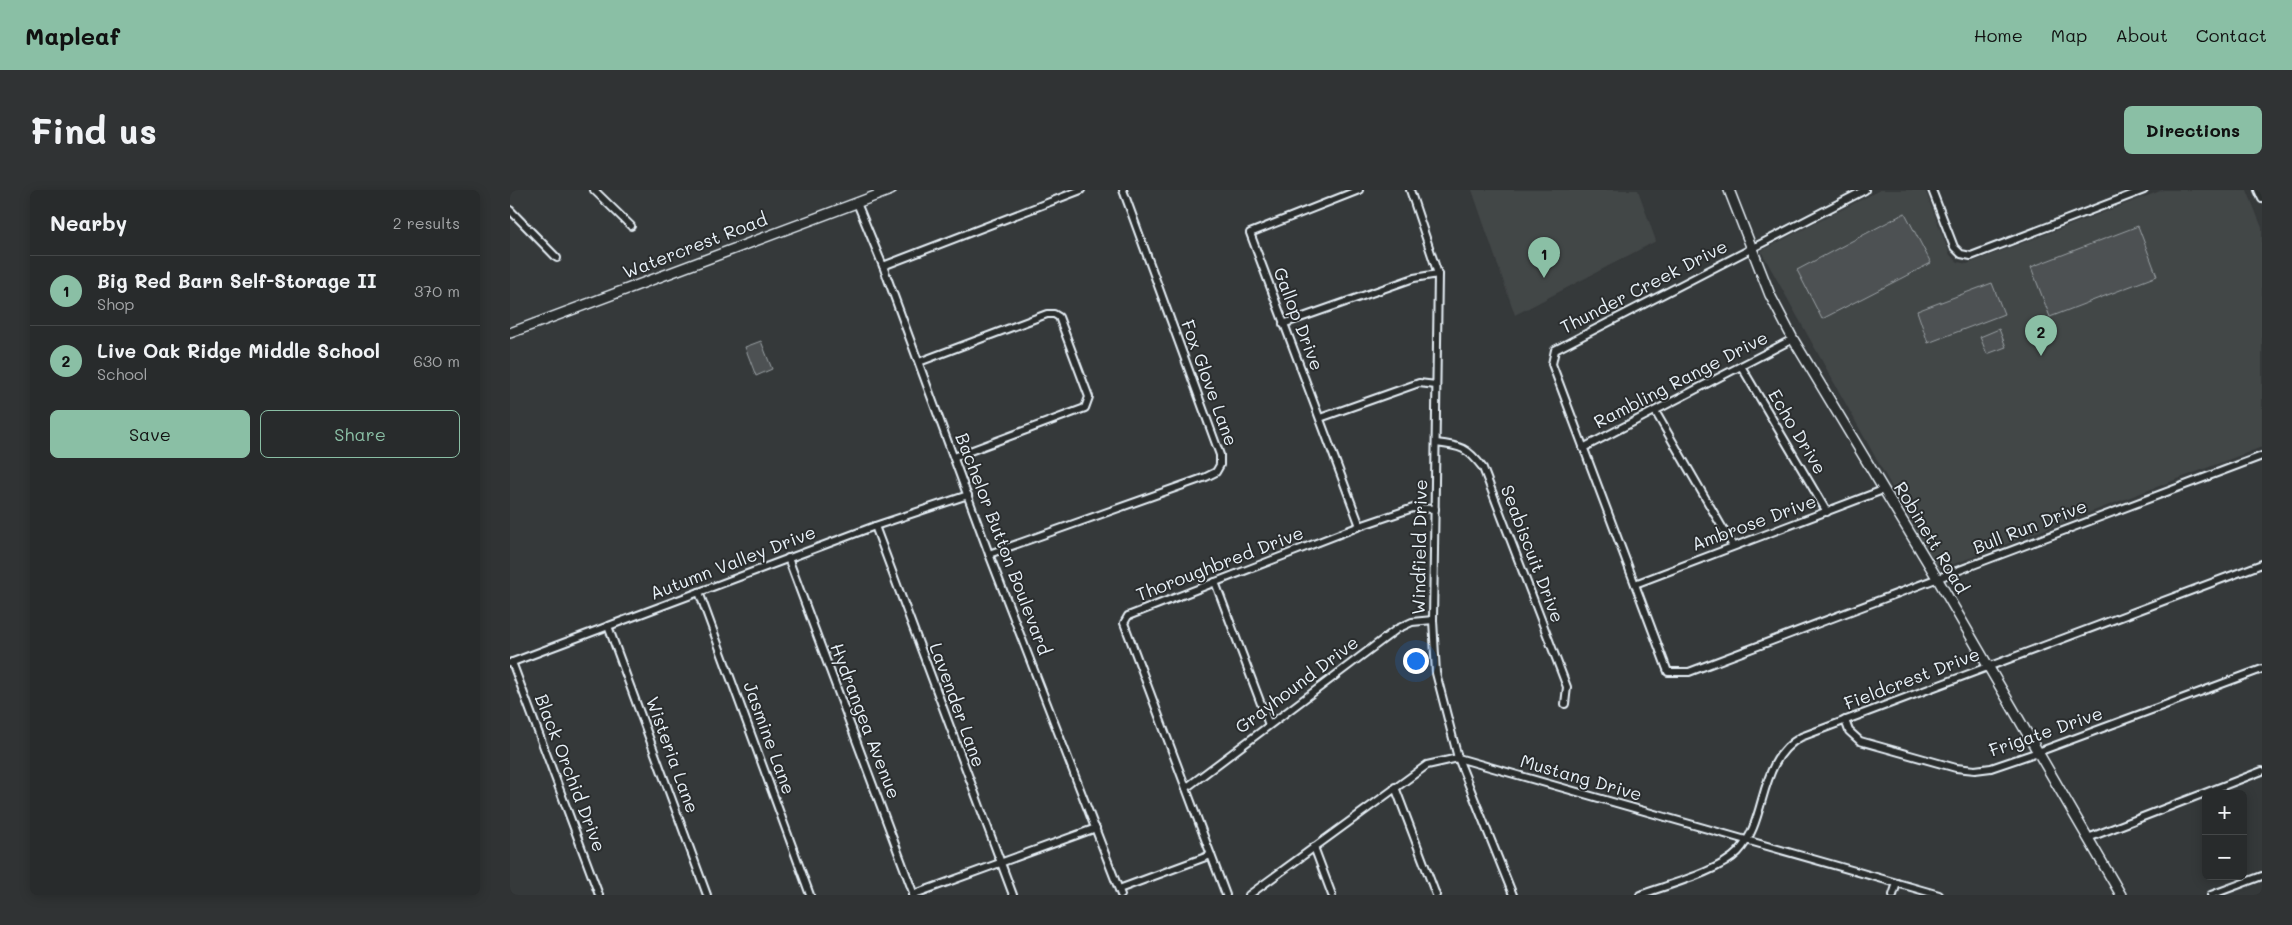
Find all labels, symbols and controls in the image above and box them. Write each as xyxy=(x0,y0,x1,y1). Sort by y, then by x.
text: Mapleaf xyxy=(25,20,120,51)
text: Home xyxy=(1974,23,2023,47)
text: Map xyxy=(2051,23,2087,47)
text: About xyxy=(2115,23,2168,47)
text: Contact xyxy=(2196,23,2267,47)
button: Directions xyxy=(2124,106,2262,154)
text: Find us xyxy=(30,107,157,153)
street label: Watercrest Road xyxy=(619,206,770,284)
text: Nearby xyxy=(50,209,127,236)
text: 2 results xyxy=(393,212,460,233)
street label: Thunder Creek Drive xyxy=(1556,234,1731,339)
pin: 1 xyxy=(1528,237,1560,278)
street label: Gallop Drive xyxy=(1268,264,1330,374)
text: Big Red Barn Self-Storage II xyxy=(97,268,377,293)
text: 1 xyxy=(62,280,70,301)
text: 370 m xyxy=(414,280,460,301)
text: Shop xyxy=(97,293,134,314)
pin: 2 xyxy=(2025,315,2057,356)
street label: Fox Glove Lane xyxy=(1176,316,1244,449)
street label: Rambling Range Drive xyxy=(1589,325,1772,433)
text: Live Oak Ridge Middle School xyxy=(97,338,380,363)
text: 2 xyxy=(62,350,70,371)
text: 630 m xyxy=(413,350,460,371)
text: School xyxy=(97,363,147,384)
street label: Echo Drive xyxy=(1763,385,1833,478)
button: Save xyxy=(50,410,250,458)
button: Share xyxy=(260,410,460,458)
street label: Bachelor Button Boulevard xyxy=(950,429,1057,658)
street label: Robinett Road xyxy=(1889,477,1975,598)
street label: Windfield Drive xyxy=(1406,479,1432,615)
street label: Seabiscuit Drive xyxy=(1496,481,1570,626)
street label: Ambrose Drive xyxy=(1688,488,1819,556)
street label: Bull Run Drive xyxy=(1969,493,2090,559)
street label: Autumn Valley Drive xyxy=(646,519,819,605)
street label: Thoroughbred Drive xyxy=(1133,520,1307,606)
street label: Grayhound Drive xyxy=(1230,630,1363,738)
street label: Hydrangea Avenue xyxy=(825,639,907,802)
street label: Lavender Lane xyxy=(924,639,992,770)
street label: Fieldcrest Drive xyxy=(1840,641,1983,715)
your location xyxy=(1403,648,1429,674)
street label: Jasmine Lane xyxy=(738,678,801,797)
street label: Black Orchid Drive xyxy=(530,690,612,855)
street label: Wisteria Lane xyxy=(641,693,705,816)
street label: Frigate Drive xyxy=(1986,700,2106,762)
street label: Mustang Drive xyxy=(1517,748,1645,806)
map controls xyxy=(2202,790,2247,880)
button: + xyxy=(2202,790,2247,835)
button: − xyxy=(2202,835,2247,880)

